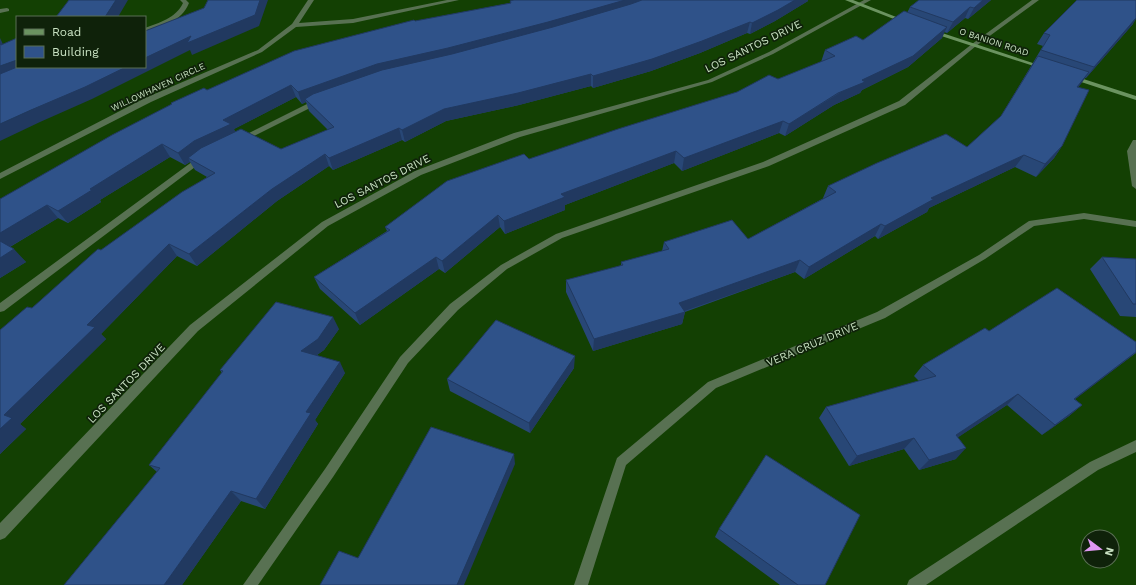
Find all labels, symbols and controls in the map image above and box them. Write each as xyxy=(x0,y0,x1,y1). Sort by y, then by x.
legend xyxy=(16,16,146,68)
street label: LOS SANTOS DRIVE xyxy=(703,17,804,75)
text: Road xyxy=(52,25,81,39)
street label: O BANION ROAD xyxy=(958,26,1030,58)
text: Building xyxy=(52,45,99,59)
street label: WILLOWHAVEN CIRCLE xyxy=(109,61,207,113)
street label: LOS SANTOS DRIVE xyxy=(332,152,432,211)
street label: VERA CRUZ DRIVE xyxy=(765,319,860,370)
street label: LOS SANTOS DRIVE xyxy=(85,341,168,426)
north arrow xyxy=(1080,529,1120,569)
text: N xyxy=(1102,546,1117,557)

